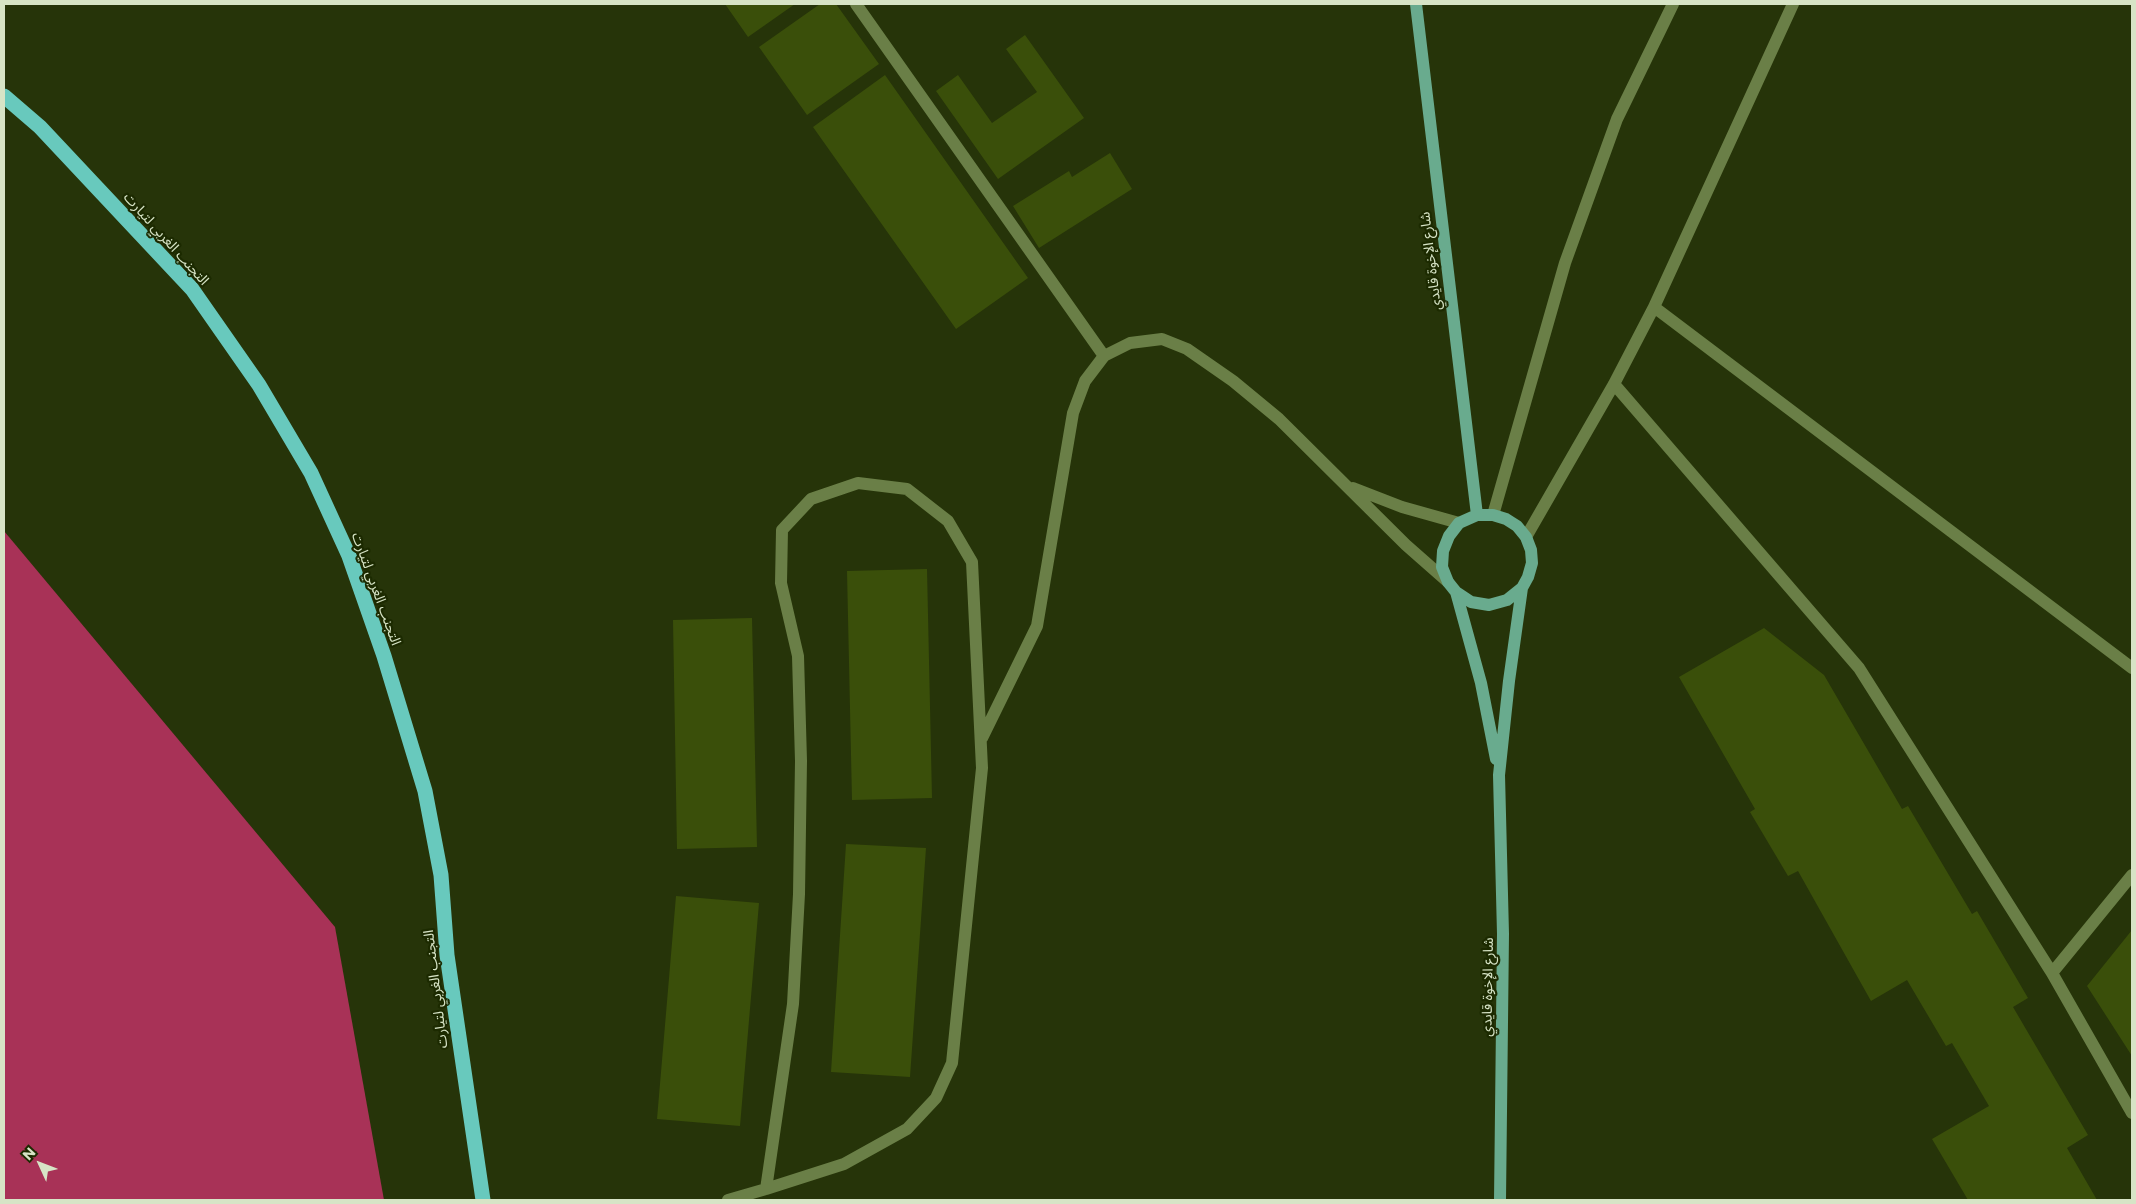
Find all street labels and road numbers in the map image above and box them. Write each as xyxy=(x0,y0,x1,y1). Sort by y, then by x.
street label: التجنب الغربي لتيارت xyxy=(120,189,212,289)
street label: شارع الإخوة قايدي xyxy=(1417,211,1445,311)
street label: التجنب الغربي لتيارت xyxy=(348,530,404,648)
street label: التجنب الغربي لتيارت xyxy=(420,929,452,1049)
street label: شارع الإخوة قايدي xyxy=(1479,937,1497,1037)

